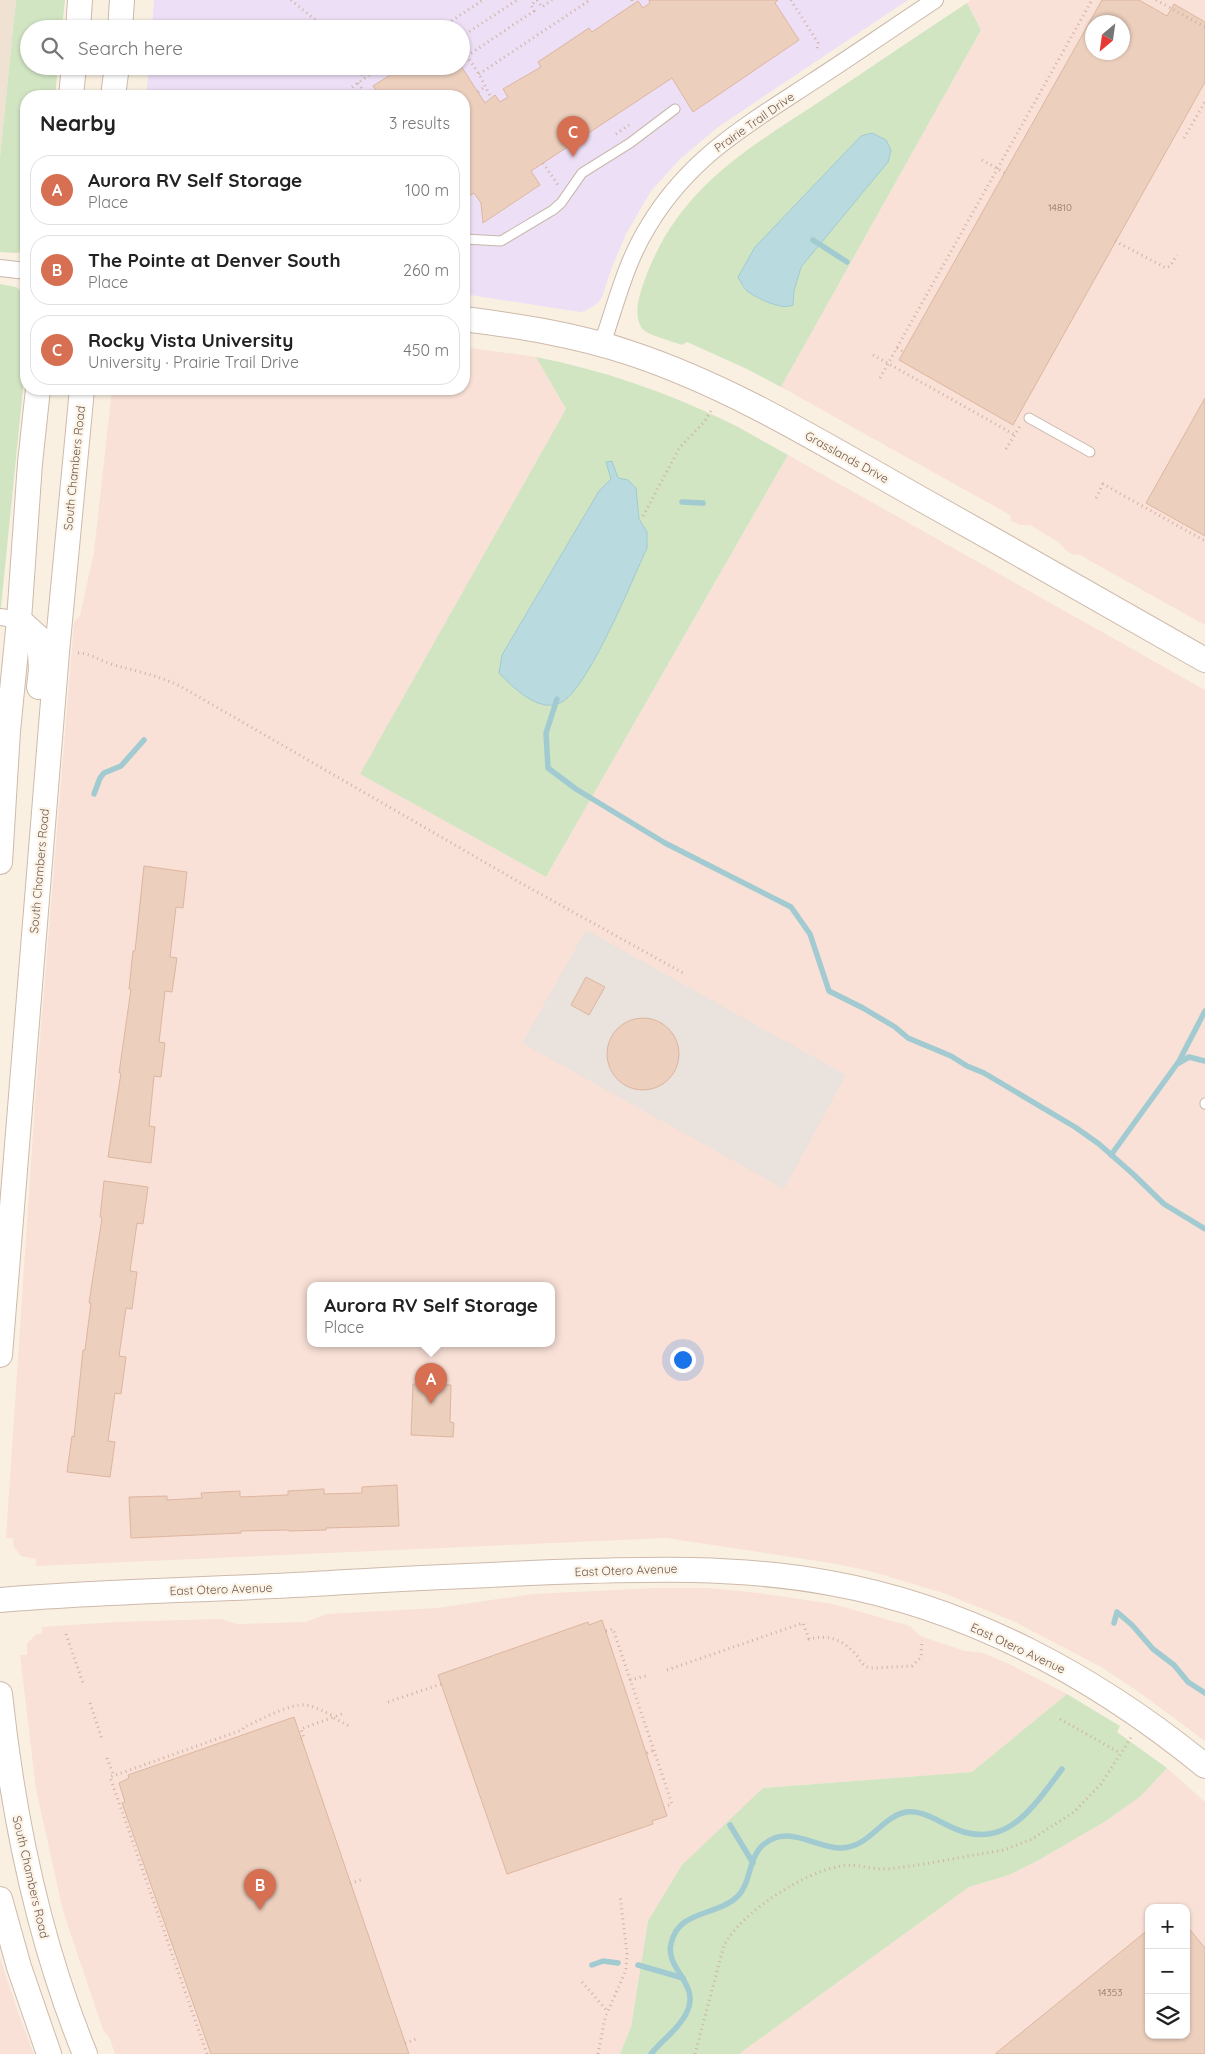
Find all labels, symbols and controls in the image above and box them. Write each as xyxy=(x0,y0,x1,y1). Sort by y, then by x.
north arrow xyxy=(1085,15,1130,60)
search box xyxy=(20,20,470,75)
icon: search xyxy=(38,34,66,62)
text: Search here xyxy=(78,36,183,60)
street label: Prairie Trail Drive xyxy=(711,89,797,155)
text: Nearby xyxy=(40,110,116,136)
text: 3 results xyxy=(389,113,450,133)
pin: C xyxy=(557,116,589,157)
text: Aurora RV Self Storage xyxy=(88,168,302,192)
text: A xyxy=(52,180,62,200)
text: 100 m xyxy=(405,180,449,200)
text: Place xyxy=(88,192,128,212)
house number: 14810 xyxy=(1048,201,1072,214)
text: The Pointe at Denver South xyxy=(88,248,341,272)
text: B xyxy=(52,260,62,280)
text: 260 m xyxy=(403,260,449,280)
text: Place xyxy=(88,272,128,292)
text: Rocky Vista University xyxy=(88,328,293,352)
text: C xyxy=(52,340,62,360)
text: 450 m xyxy=(403,340,449,360)
text: University · Prairie Trail Drive xyxy=(88,352,299,372)
street label: South Chambers Road xyxy=(60,405,88,531)
street label: Grasslands Drive xyxy=(803,428,892,486)
street label: South Chambers Road xyxy=(26,808,52,934)
popup xyxy=(307,1282,555,1347)
text: Aurora RV Self Storage xyxy=(324,1293,538,1317)
text: Place xyxy=(324,1317,364,1337)
your location xyxy=(670,1347,696,1373)
pin: A xyxy=(415,1363,447,1404)
street label: East Otero Avenue xyxy=(574,1561,678,1579)
street label: East Otero Avenue xyxy=(169,1580,273,1598)
street label: East Otero Avenue xyxy=(968,1619,1068,1677)
street label: South Chambers Road xyxy=(10,1814,52,1940)
pin: B xyxy=(244,1869,276,1910)
map controls xyxy=(1145,1904,1190,2039)
button: + xyxy=(1145,1904,1190,1949)
button: − xyxy=(1145,1949,1190,1994)
house number: 14353 xyxy=(1098,1986,1122,1999)
button: layers xyxy=(1145,1994,1190,2039)

